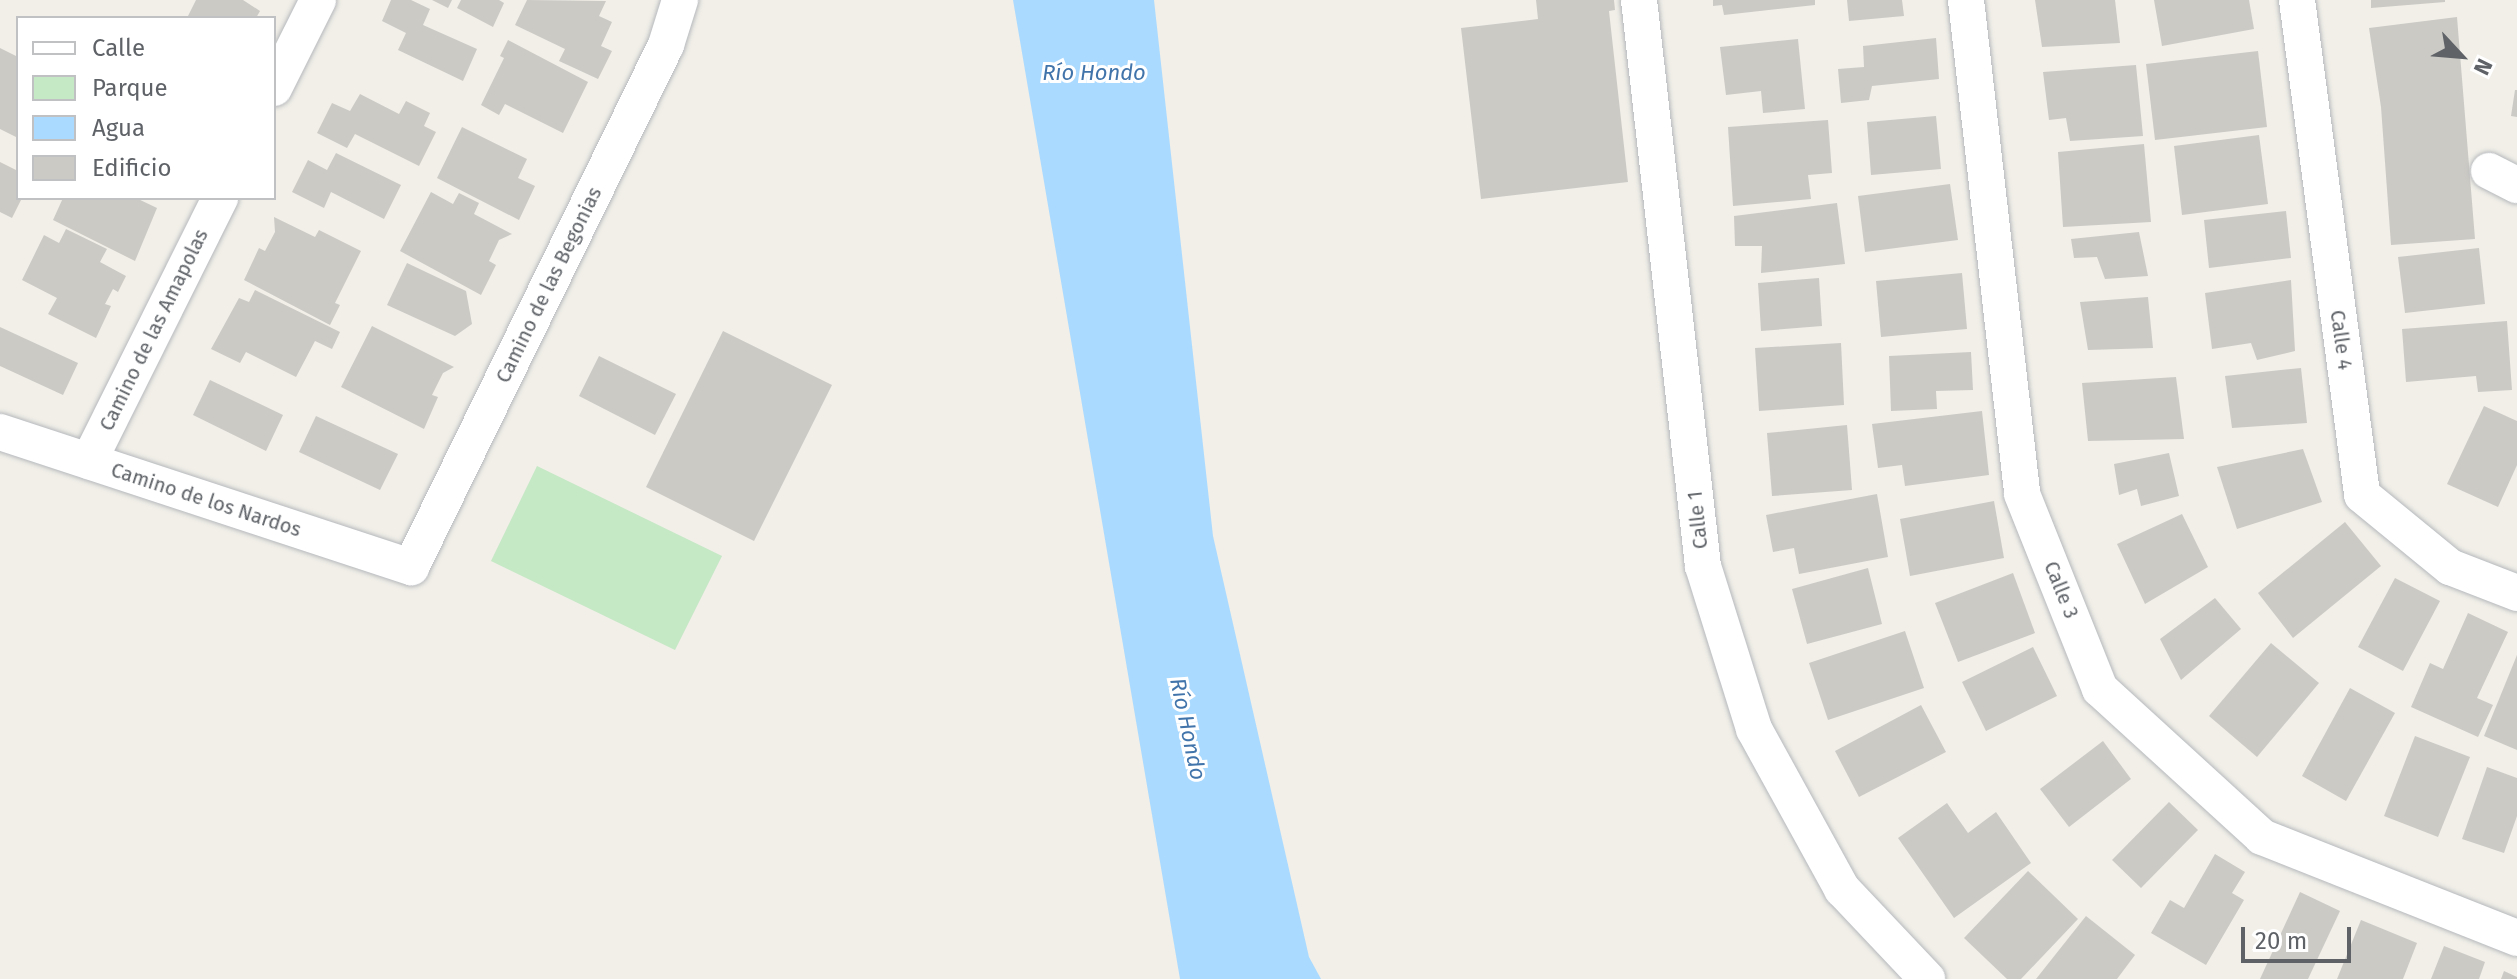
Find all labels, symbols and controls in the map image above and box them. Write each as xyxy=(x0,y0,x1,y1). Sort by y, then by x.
legend xyxy=(16,16,276,200)
north arrow xyxy=(2421,16,2501,96)
text: Calle xyxy=(92,34,145,62)
text: N xyxy=(2468,54,2498,79)
water label: Río Hondo xyxy=(1042,60,1146,86)
text: Parque xyxy=(92,74,168,102)
text: Agua xyxy=(92,114,145,142)
text: Edificio xyxy=(92,154,172,182)
street label: Camino de las Begonias xyxy=(491,183,607,387)
street label: Camino de las Amapolas xyxy=(95,225,213,435)
street label: Calle 4 xyxy=(2325,309,2357,371)
street label: Camino de los Nardos xyxy=(108,458,304,542)
street label: Calle 1 xyxy=(1683,490,1713,550)
street label: Calle 3 xyxy=(2039,558,2083,622)
water label: Río Hondo xyxy=(1164,676,1212,782)
scale bar xyxy=(2245,911,2355,961)
text: 20 m xyxy=(2255,927,2307,955)

